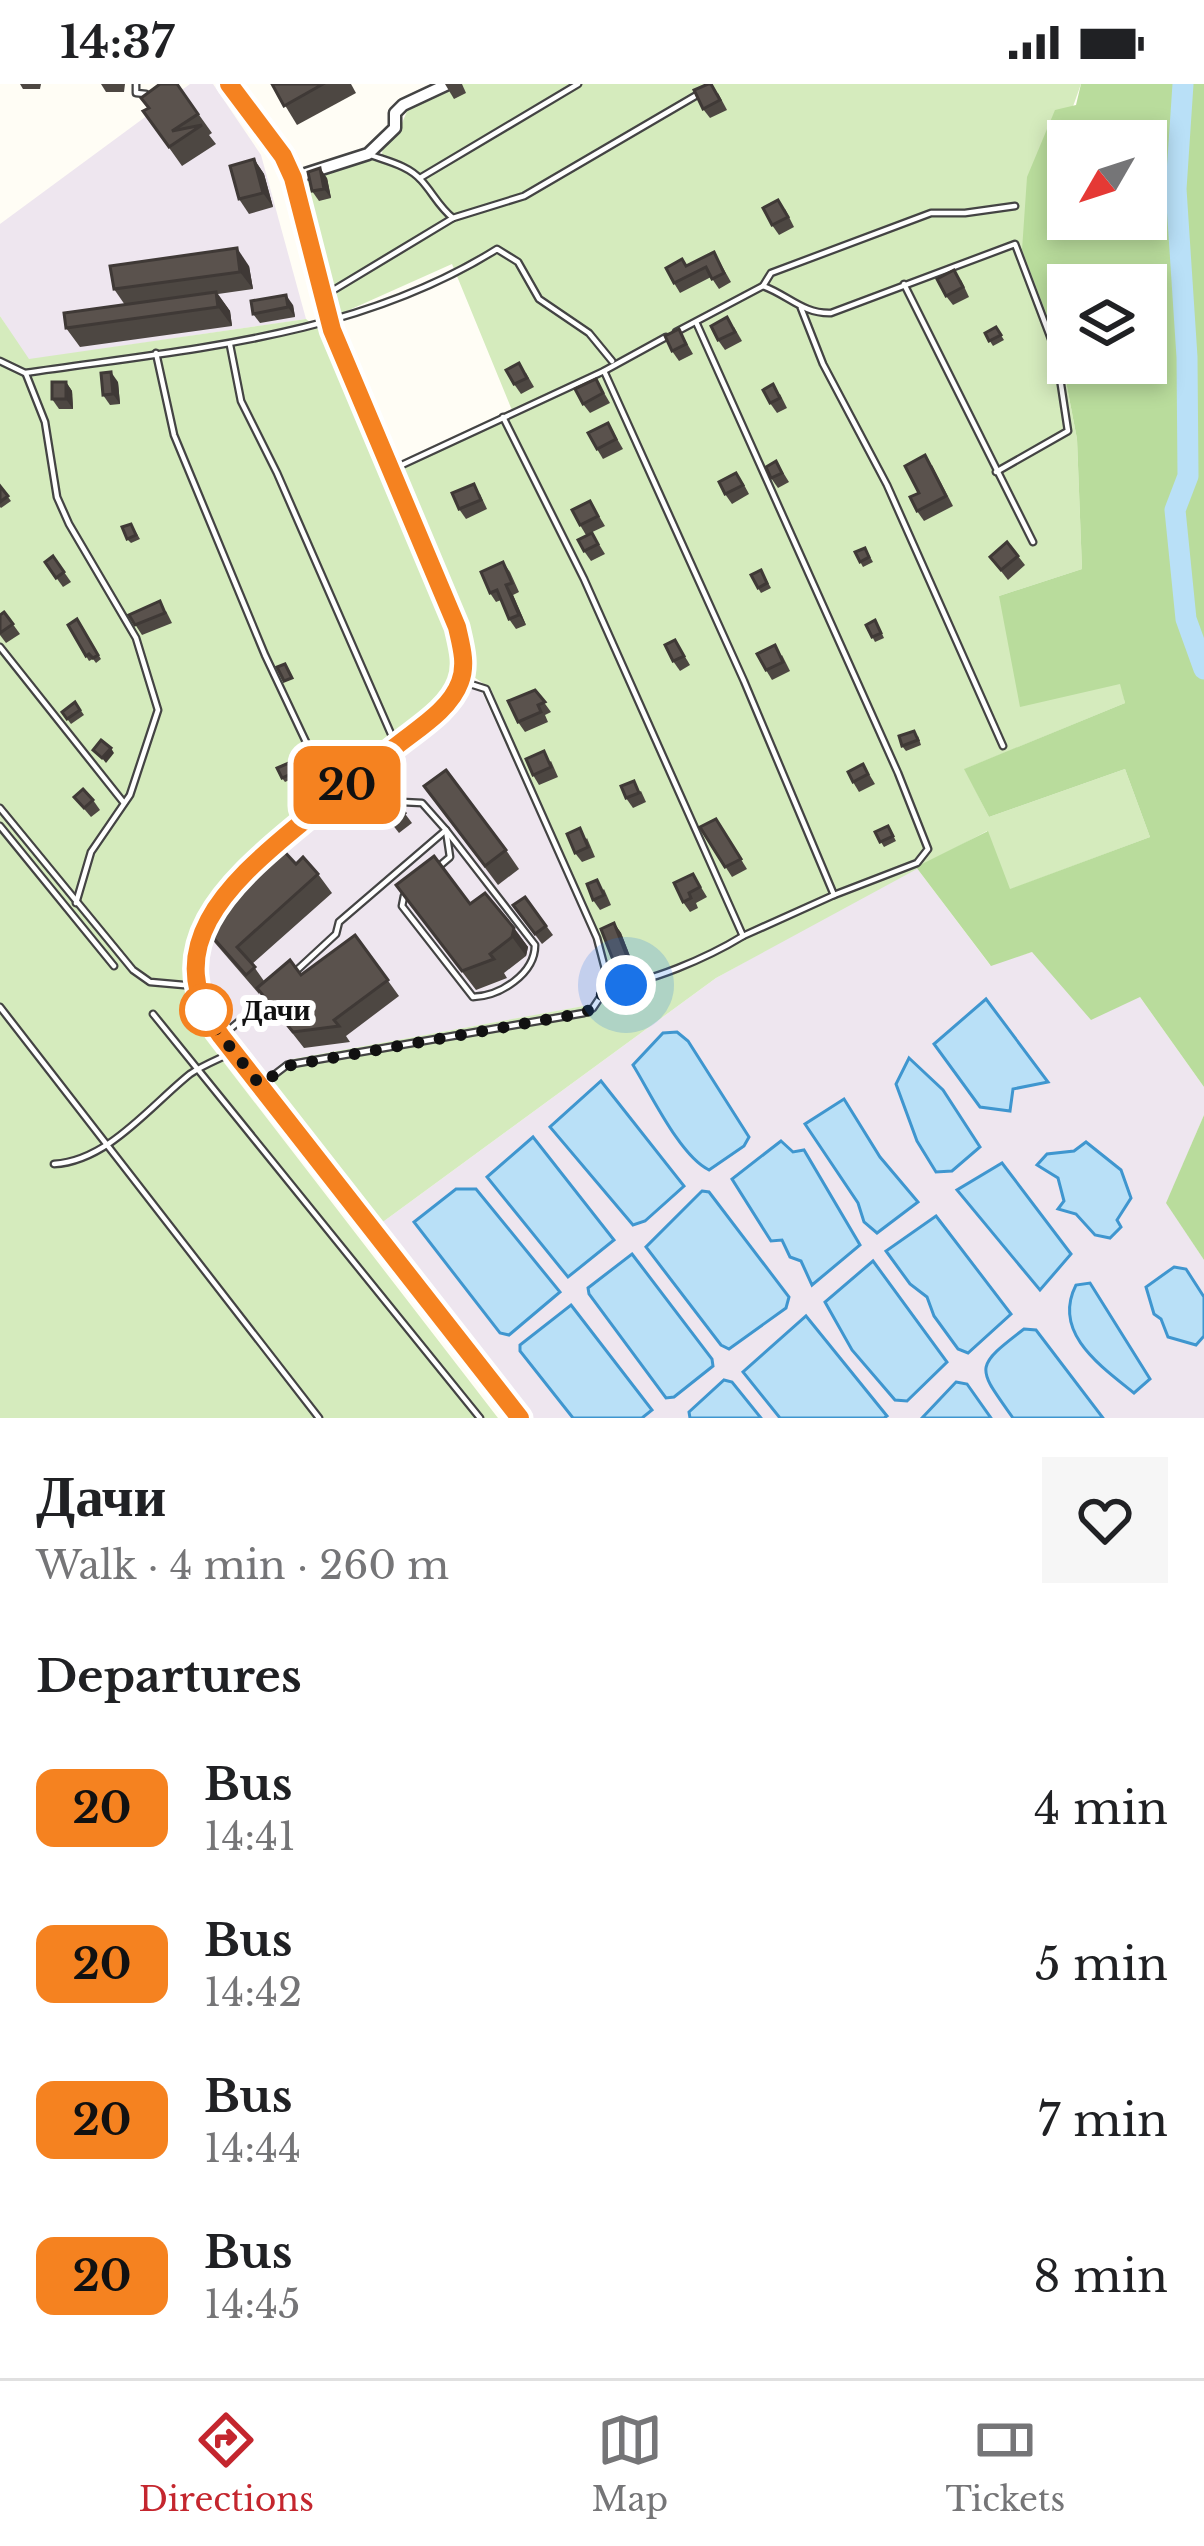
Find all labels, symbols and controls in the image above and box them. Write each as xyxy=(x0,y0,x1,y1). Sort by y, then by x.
text: 14:37 xyxy=(60,14,174,70)
north arrow xyxy=(1047,120,1167,240)
map controls xyxy=(1047,120,1167,384)
button: layers xyxy=(1047,264,1167,384)
line badge: 20 xyxy=(293,746,401,824)
text: 20 xyxy=(317,759,377,811)
your location xyxy=(596,955,656,1015)
marker: Дачи xyxy=(181,985,231,1035)
place label: Дачи xyxy=(242,991,311,1028)
button: heart xyxy=(1042,1457,1168,1583)
text: Дачи xyxy=(36,1461,166,1531)
text: Walk · 4 min · 260 m xyxy=(36,1541,449,1590)
text: Departures xyxy=(36,1648,302,1704)
text: Bus xyxy=(204,1756,292,1812)
text: 4 min xyxy=(1034,1780,1168,1836)
text: 20 xyxy=(72,1782,132,1834)
text: 14:41 xyxy=(204,1812,296,1861)
text: Bus xyxy=(204,1912,292,1968)
text: 5 min xyxy=(1035,1936,1168,1992)
text: 20 xyxy=(72,1938,132,1990)
text: 14:42 xyxy=(204,1968,302,2017)
text: Bus xyxy=(204,2068,292,2124)
text: 7 min xyxy=(1038,2092,1168,2148)
text: 20 xyxy=(72,2094,132,2146)
text: 14:44 xyxy=(204,2124,301,2173)
text: Bus xyxy=(204,2224,292,2280)
text: 8 min xyxy=(1033,2248,1168,2304)
text: 20 xyxy=(72,2250,132,2302)
text: 14:45 xyxy=(204,2280,300,2329)
tab: Directions xyxy=(139,2407,314,2520)
tab: Map xyxy=(591,2407,668,2520)
tab: Tickets xyxy=(945,2407,1065,2520)

